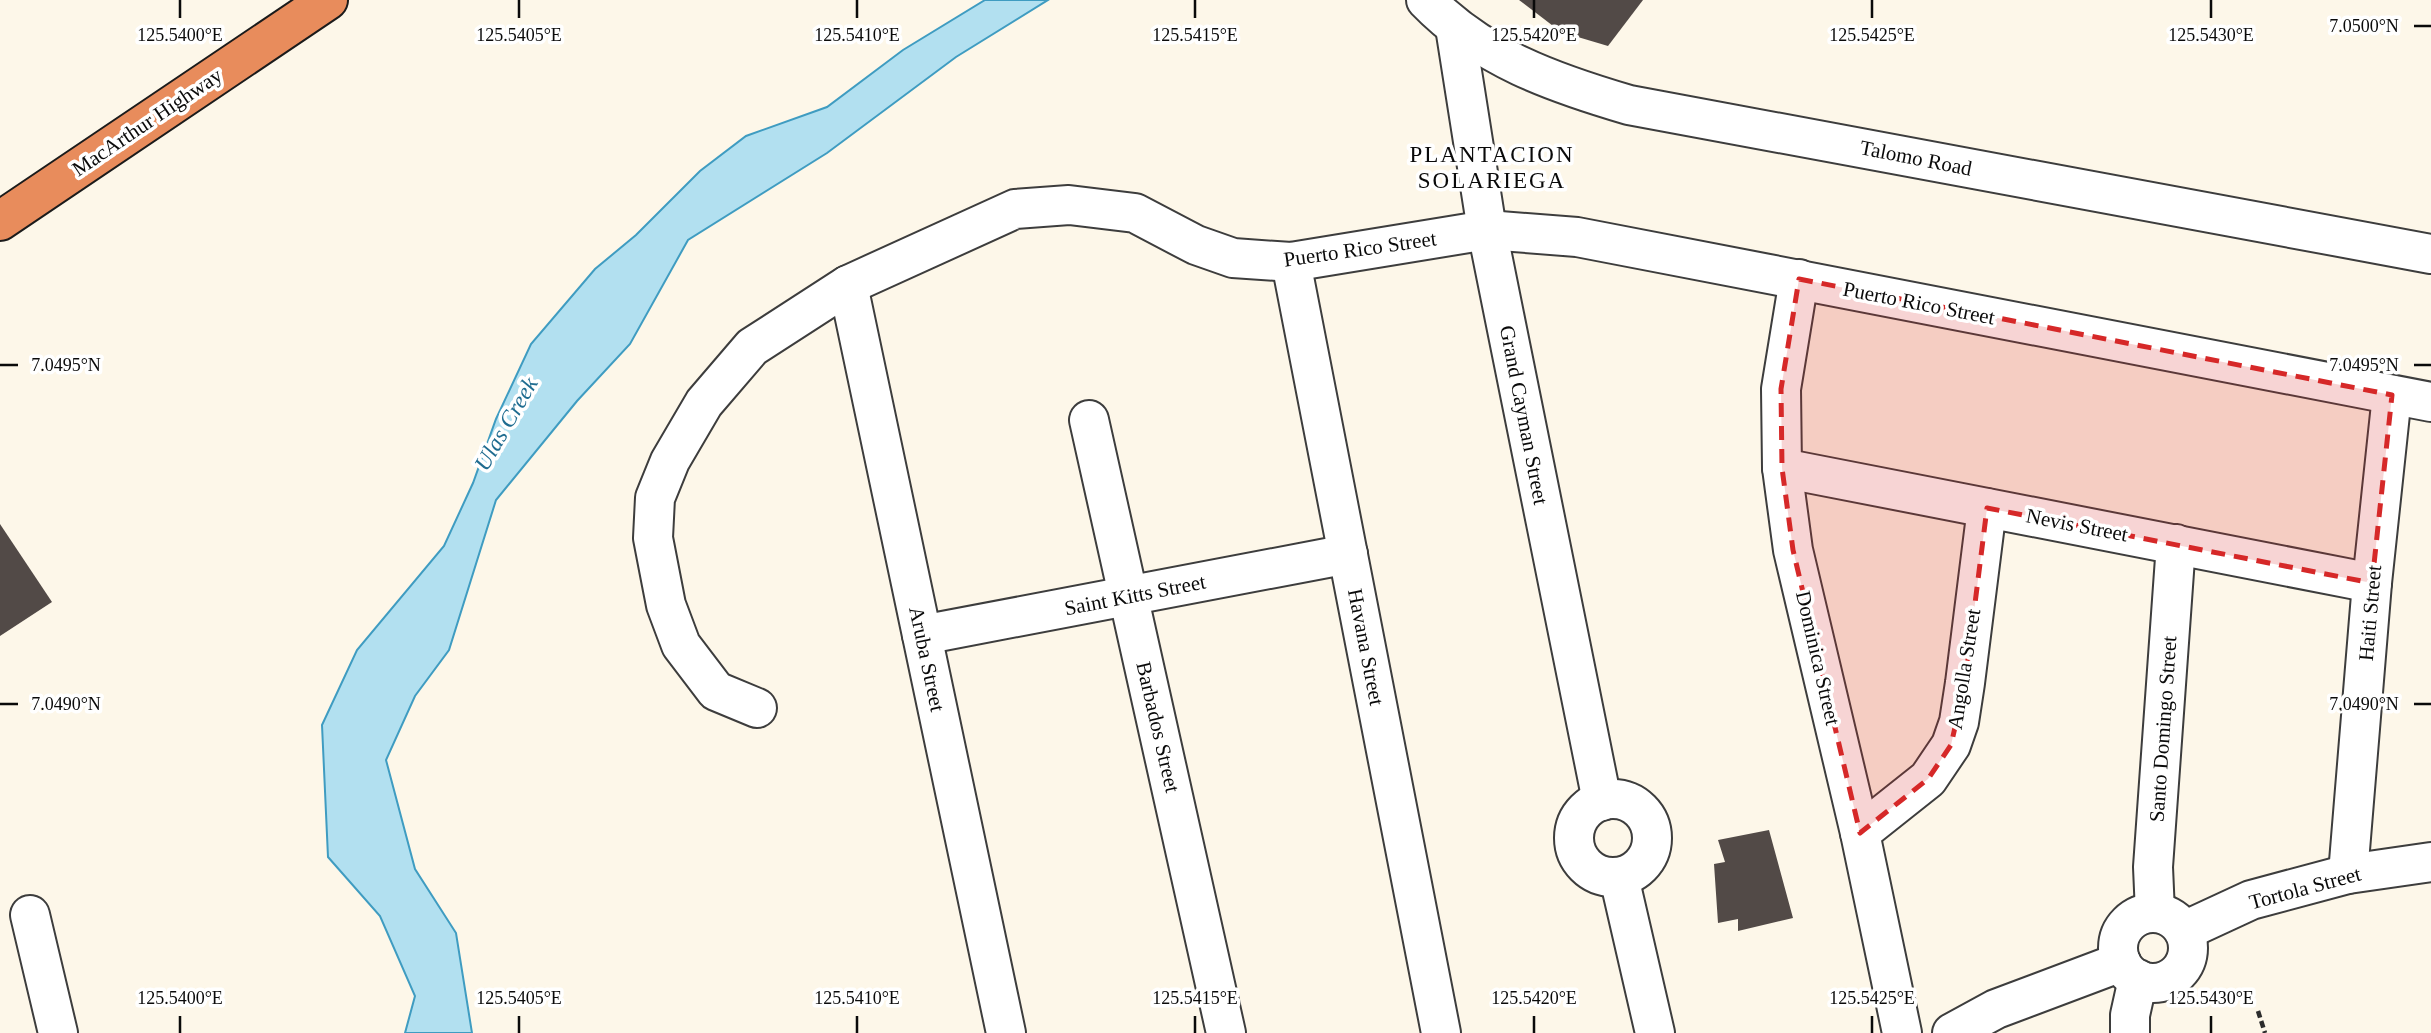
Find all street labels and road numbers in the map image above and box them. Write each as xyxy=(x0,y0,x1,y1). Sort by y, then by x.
street label: MacArthur Highway xyxy=(68,63,227,181)
street label: Talomo Road xyxy=(1858,135,1974,181)
street label: Puerto Rico Street xyxy=(1282,226,1438,272)
street label: Puerto Rico Street xyxy=(1841,277,1997,329)
street label: Grand Cayman Street xyxy=(1495,323,1553,507)
street label: Nevis Street xyxy=(2024,503,2130,547)
street label: Haiti Street xyxy=(2354,564,2386,662)
street label: Saint Kitts Street xyxy=(1062,569,1208,620)
street label: Havana Street xyxy=(1343,587,1389,708)
street label: Dominica Street xyxy=(1791,589,1845,728)
street label: Aruba Street xyxy=(904,604,950,714)
street label: Angolla Street xyxy=(1943,607,1985,731)
street label: Santo Domingo Street xyxy=(2145,635,2181,823)
street label: Barbados Street xyxy=(1131,659,1185,795)
street label: Tortola Street xyxy=(2247,862,2364,914)

